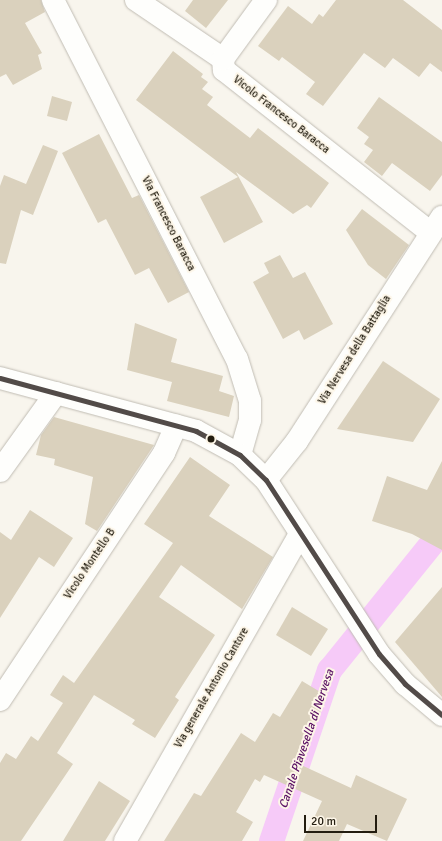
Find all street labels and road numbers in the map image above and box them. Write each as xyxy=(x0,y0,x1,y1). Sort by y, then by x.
street label: Vicolo Francesco Baracca xyxy=(230,73,332,157)
street label: Via Francesco Baracca xyxy=(138,174,198,274)
street label: Via Nervesa della Battaglia xyxy=(316,293,394,407)
street label: Vicolo Montello B xyxy=(62,526,118,602)
street label: Via generale Antonio Cantore xyxy=(172,625,252,751)

